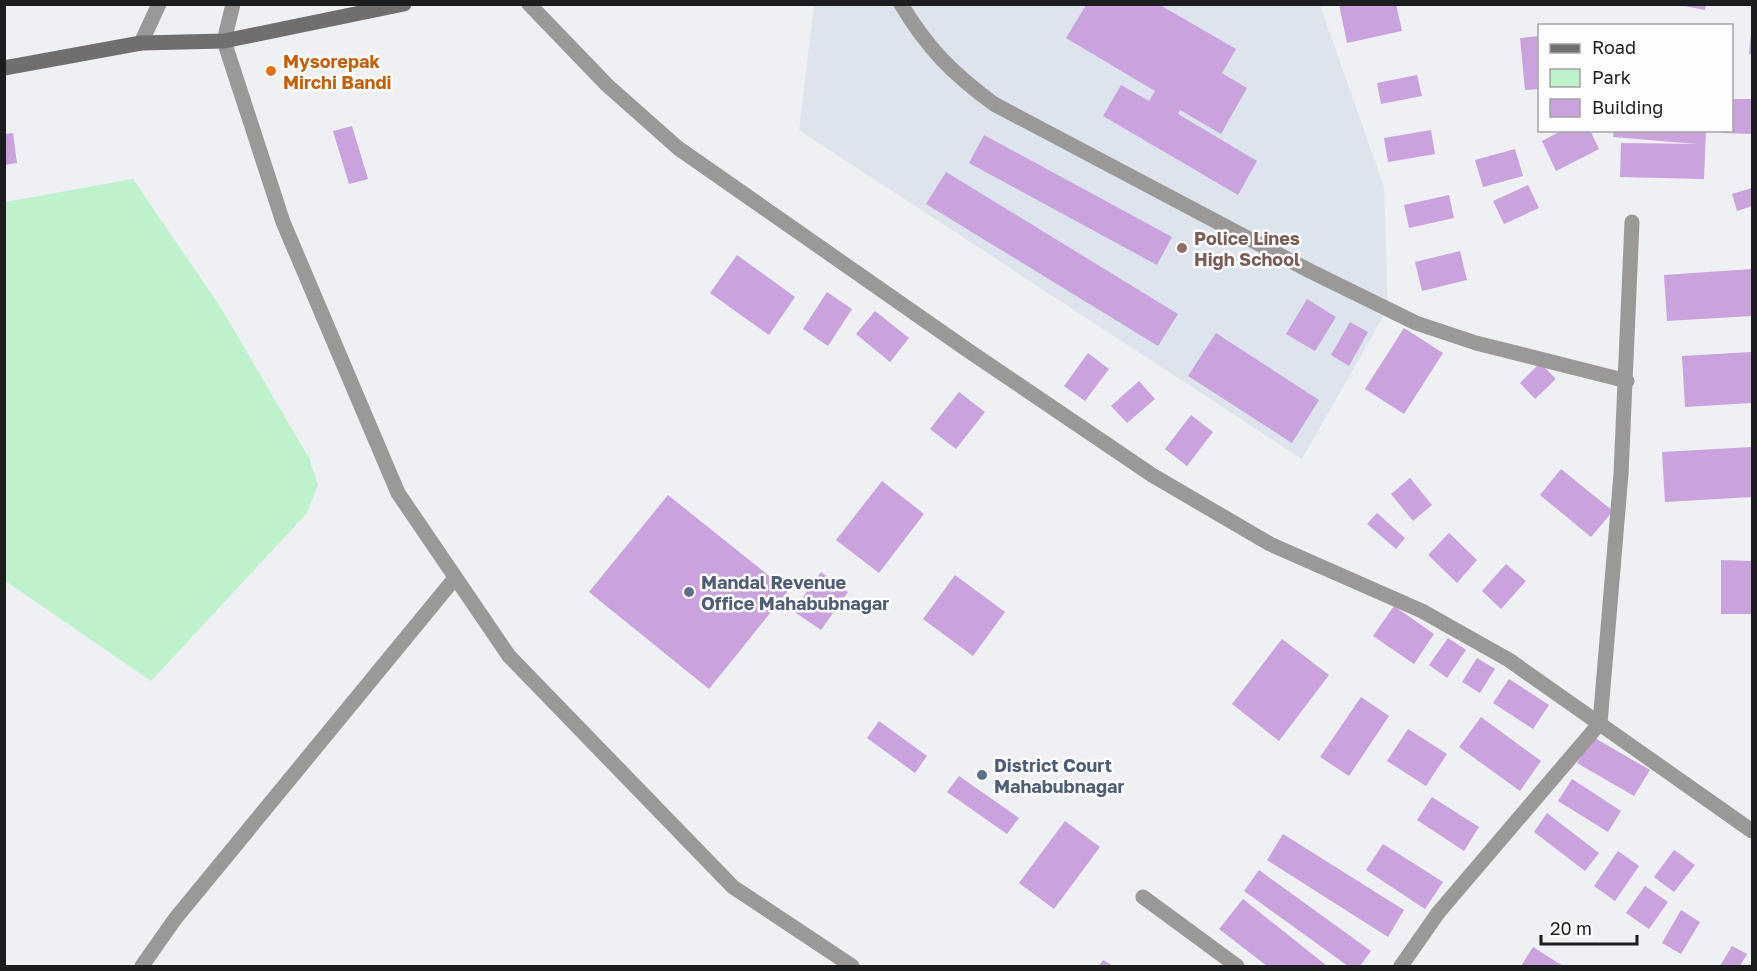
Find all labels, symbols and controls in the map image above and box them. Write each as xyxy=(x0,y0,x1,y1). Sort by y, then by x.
legend xyxy=(1538,24,1733,132)
text: Road xyxy=(1592,36,1636,58)
place label: Mysorepak Mirchi Bandi xyxy=(283,50,391,93)
marker: Mysorepak Mirchi Bandi xyxy=(264,64,278,78)
text: Park xyxy=(1592,66,1631,88)
text: Building xyxy=(1592,96,1663,118)
place label: Police Lines High School xyxy=(1194,227,1300,270)
marker: Police Lines High School xyxy=(1175,241,1189,255)
place label: Mandal Revenue Office Mahabubnagar xyxy=(701,571,889,614)
marker: Mandal Revenue Office Mahabubnagar xyxy=(682,585,696,599)
place label: District Court Mahabubnagar xyxy=(994,754,1125,797)
marker: District Court Mahabubnagar xyxy=(975,768,989,782)
scale bar xyxy=(1541,908,1637,946)
text: 20 m xyxy=(1550,917,1592,939)

